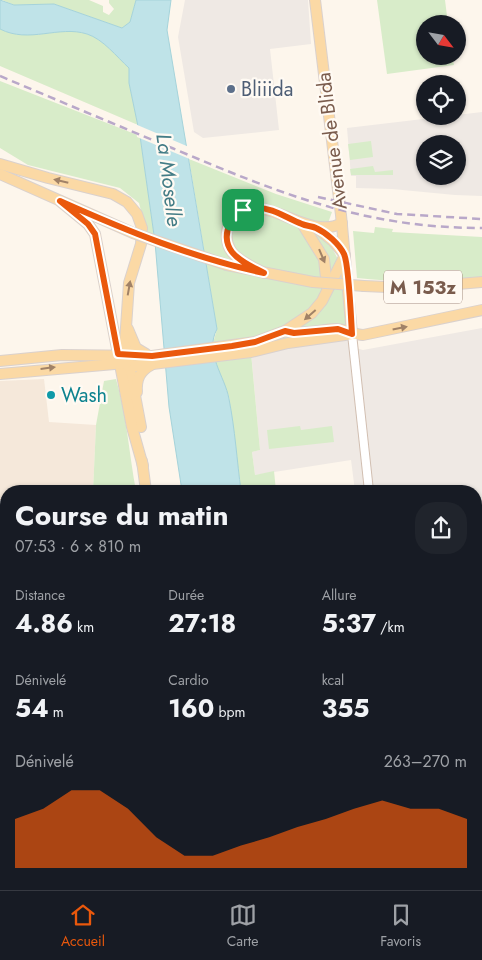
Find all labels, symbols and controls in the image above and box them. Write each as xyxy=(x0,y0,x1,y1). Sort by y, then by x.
north arrow xyxy=(416,15,466,65)
map controls xyxy=(416,15,466,185)
street label: Avenue de Blida xyxy=(309,71,355,211)
place label: Bliiida xyxy=(241,75,293,104)
button: locate xyxy=(416,75,466,125)
marker: Bliiida xyxy=(225,83,237,95)
water label: La Moselle xyxy=(148,132,190,229)
button: layers xyxy=(416,135,466,185)
one-way arrow xyxy=(53,177,68,185)
pin xyxy=(222,189,264,231)
icon: arrive xyxy=(229,196,257,224)
one-way arrow xyxy=(318,249,326,263)
road number: M 153z xyxy=(384,270,462,304)
one-way arrow xyxy=(125,280,133,296)
one-way arrow xyxy=(303,309,316,320)
one-way arrow xyxy=(393,324,408,332)
one-way arrow xyxy=(41,364,57,372)
place label: Wash xyxy=(61,381,107,410)
marker: Wash xyxy=(45,389,57,401)
text: Course du matin xyxy=(15,495,229,536)
button: share xyxy=(415,502,467,554)
text: 07:53 · 6 × 810 m xyxy=(15,535,141,558)
text: Distance xyxy=(15,585,65,605)
text: Durée xyxy=(168,585,204,605)
text: Allure xyxy=(322,585,357,605)
text: 4.86 xyxy=(15,605,73,641)
text: 27:18 xyxy=(168,605,236,641)
text: 5:37 xyxy=(322,605,376,641)
text: km xyxy=(73,617,94,637)
text: /km xyxy=(376,617,405,637)
text: Dénivelé xyxy=(15,670,66,690)
text: Cardio xyxy=(168,670,209,690)
text: kcal xyxy=(322,670,344,690)
text: 54 xyxy=(15,690,49,726)
text: 160 xyxy=(168,690,214,726)
text: 355 xyxy=(322,690,369,726)
text: m xyxy=(49,702,64,722)
text: bpm xyxy=(214,702,245,722)
text: Dénivelé xyxy=(15,750,74,773)
text: 263–270 m xyxy=(384,750,467,773)
tab: Accueil xyxy=(61,901,105,951)
tab: Carte xyxy=(227,901,258,951)
tab: Favoris xyxy=(380,901,421,951)

